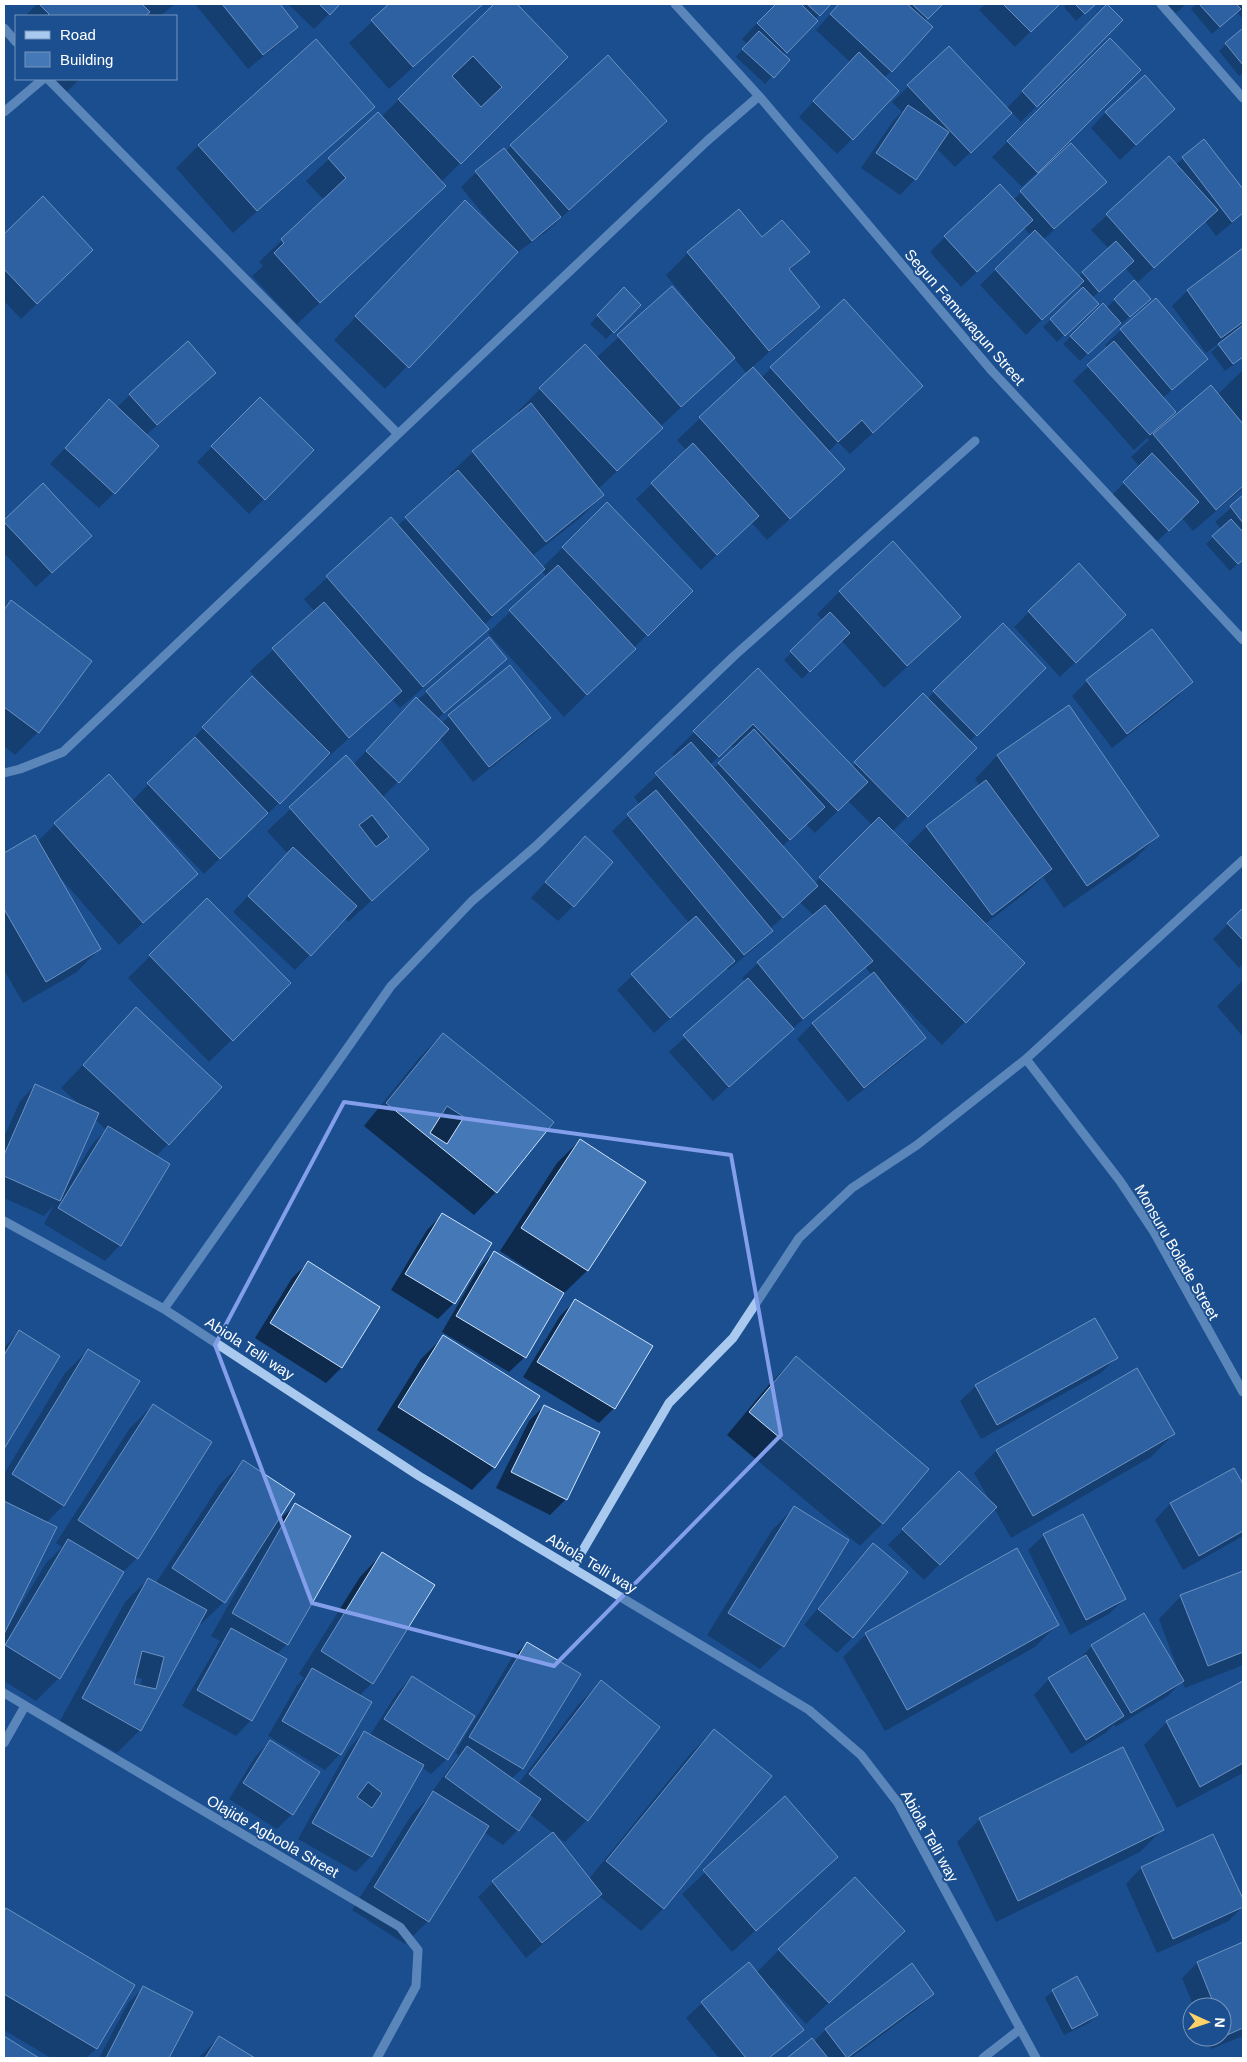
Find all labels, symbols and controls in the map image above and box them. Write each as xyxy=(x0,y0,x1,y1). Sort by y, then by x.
legend xyxy=(15,15,178,80)
text: Road xyxy=(60,26,96,43)
text: Building xyxy=(60,51,113,68)
street label: Segun Famuwagun Street xyxy=(901,246,1029,389)
street label: Monsuru Bolade Street xyxy=(1131,1181,1223,1323)
street label: Abiola Telli way xyxy=(202,1313,298,1383)
street label: Abiola Telli way xyxy=(544,1529,641,1597)
street label: Abiola Telli way xyxy=(898,1787,962,1885)
street label: Olajide Agboola Street xyxy=(204,1791,343,1881)
north arrow xyxy=(1182,1997,1232,2047)
text: N xyxy=(1212,2017,1228,2028)

